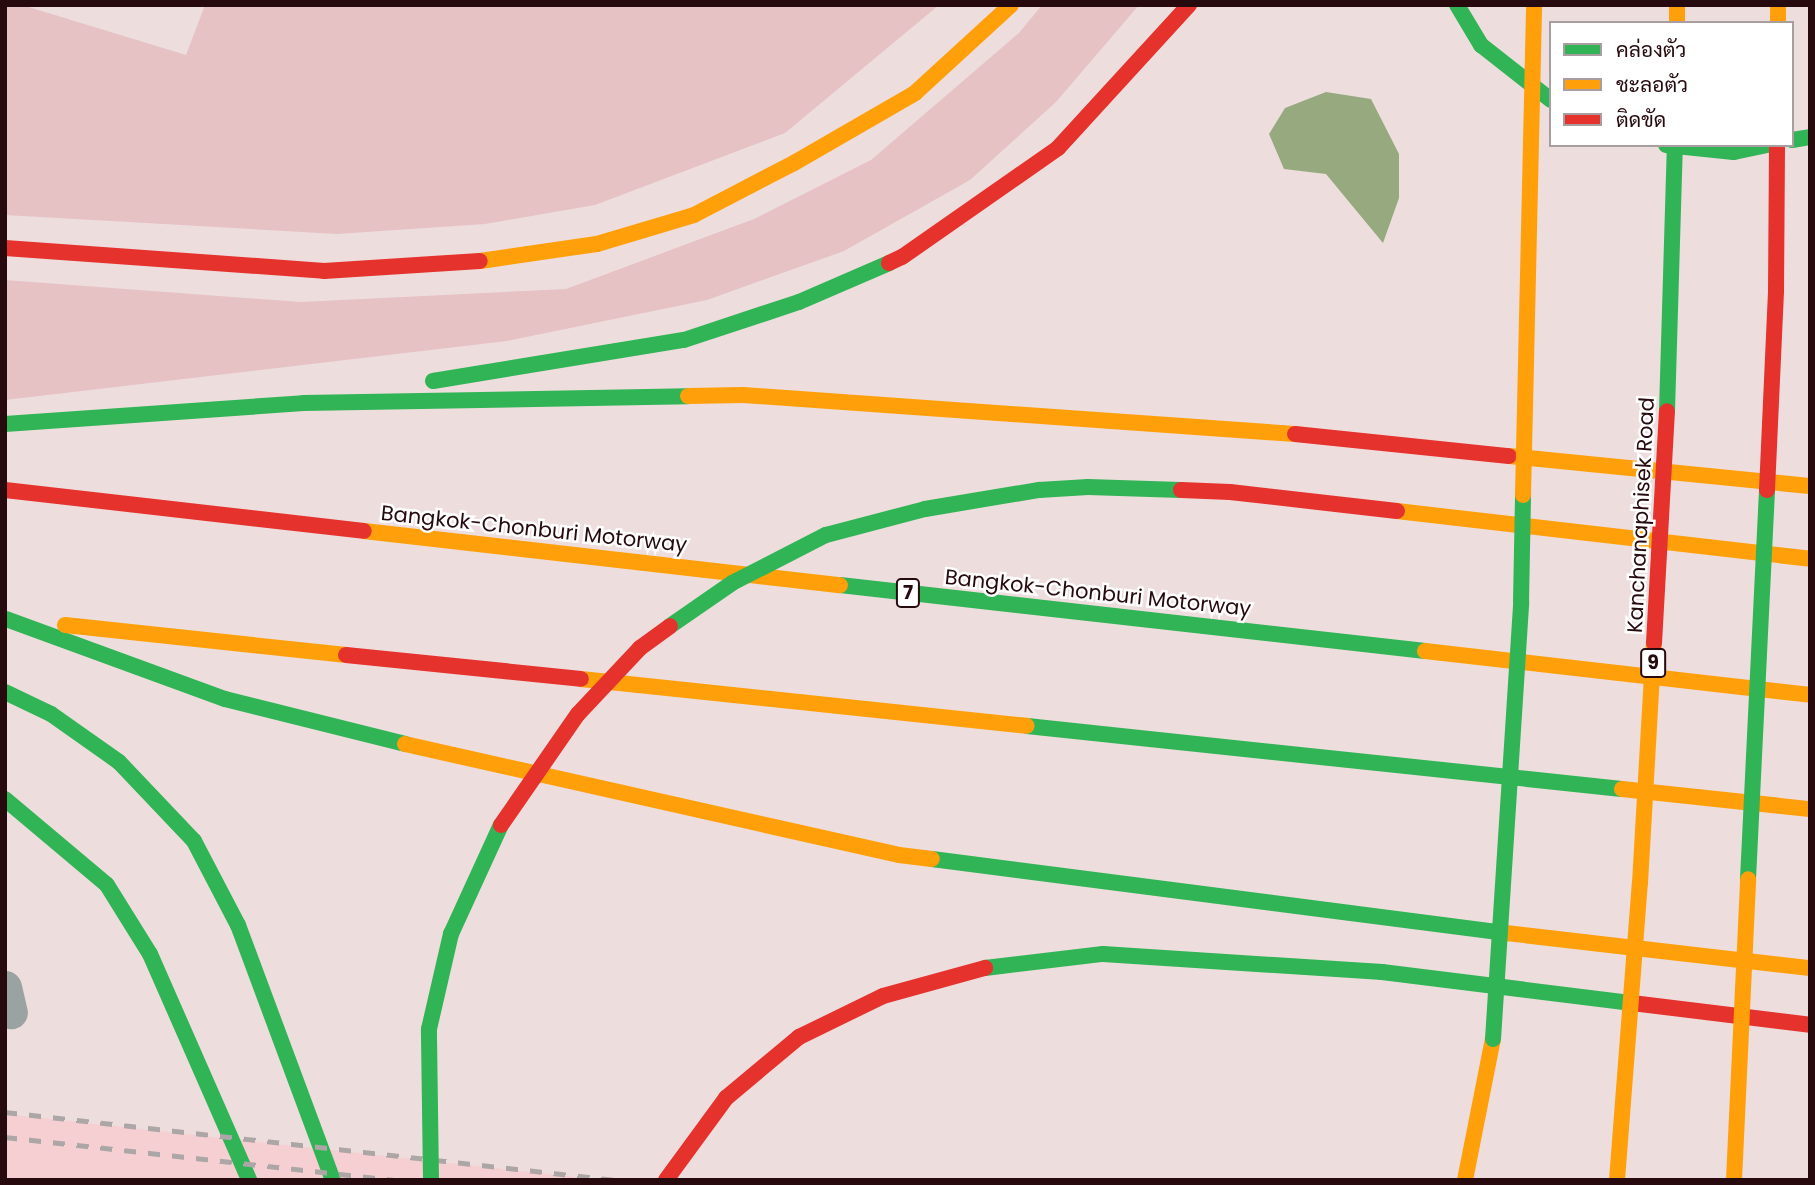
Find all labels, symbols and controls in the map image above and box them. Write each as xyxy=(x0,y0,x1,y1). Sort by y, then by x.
legend xyxy=(1549,21,1794,147)
text: คล่องตัว xyxy=(1616,35,1686,64)
text: ชะลอตัว xyxy=(1616,70,1688,99)
text: ติดขัด xyxy=(1616,105,1666,134)
street label: Kanchanaphisek Road xyxy=(1622,396,1660,634)
street label: Bangkok-Chonburi Motorway xyxy=(380,500,688,558)
street label: Bangkok-Chonburi Motorway xyxy=(944,564,1252,622)
road number: 7 xyxy=(896,578,920,608)
road number: 9 xyxy=(1639,648,1667,678)

